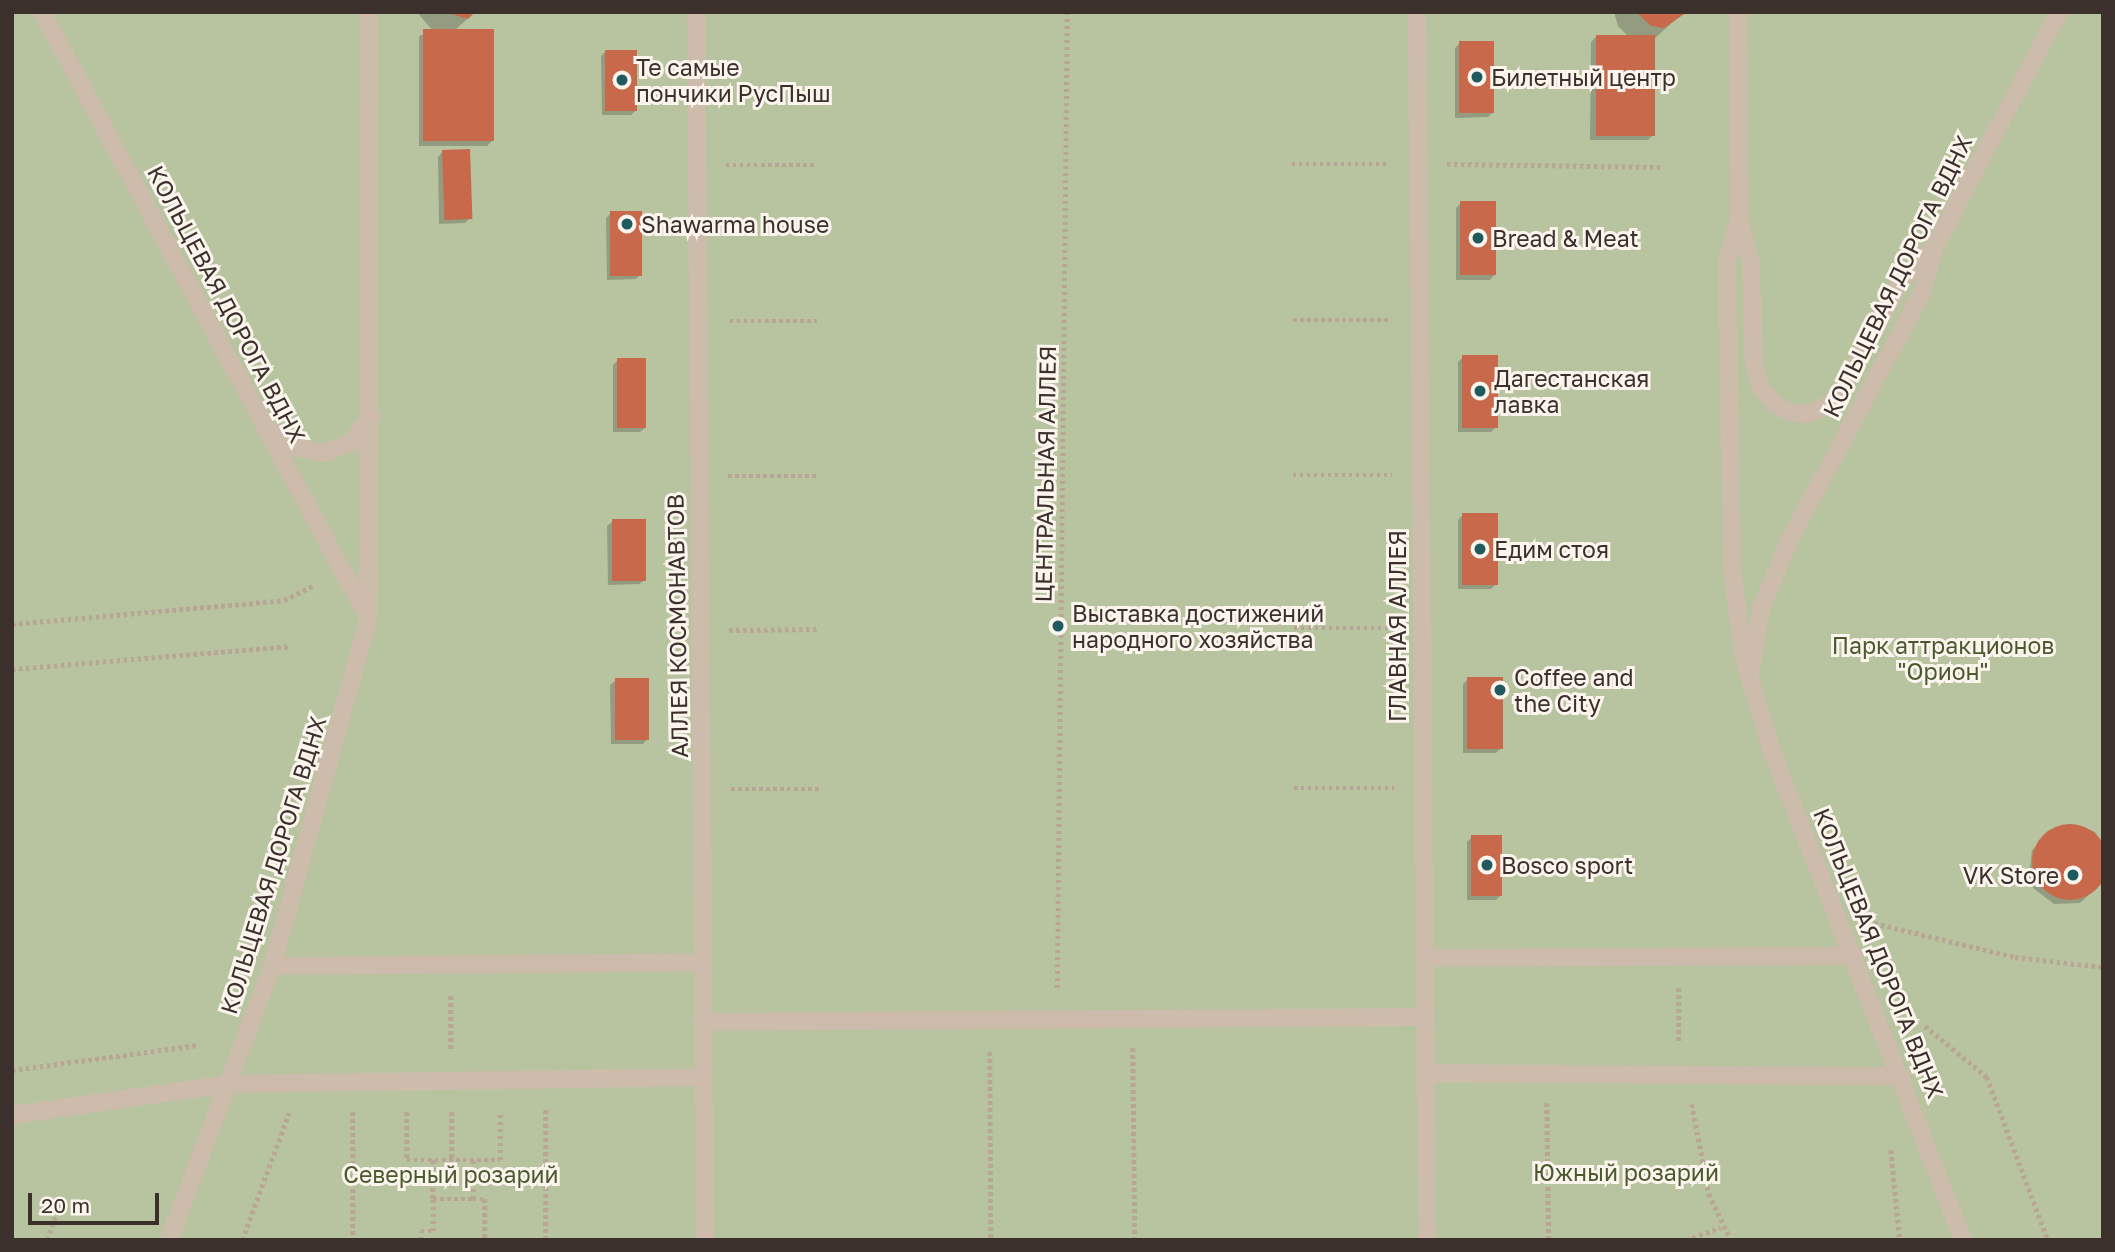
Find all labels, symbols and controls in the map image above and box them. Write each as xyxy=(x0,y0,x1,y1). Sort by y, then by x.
place label: Те самые пончики РусПыш xyxy=(636,53,831,107)
place label: Билетный центр xyxy=(1491,63,1676,91)
marker: Билетный центр xyxy=(1469,69,1485,85)
marker: Те самые пончики РусПыш xyxy=(614,72,630,88)
street label: КОЛЬЦЕВАЯ ДОРОГА ВДНХ xyxy=(1817,131,1977,421)
street label: КОЛЬЦЕВАЯ ДОРОГА ВДНХ xyxy=(142,161,312,447)
place label: Shawarma house xyxy=(641,210,829,238)
marker: Shawarma house xyxy=(619,216,635,232)
place label: Bread & Meat xyxy=(1492,224,1639,252)
marker: Bread & Meat xyxy=(1470,230,1486,246)
street label: ЦЕНТРАЛЬНАЯ АЛЛЕЯ xyxy=(1029,345,1061,603)
place label: Дагестанская лавка xyxy=(1494,364,1649,418)
marker: Дагестанская лавка xyxy=(1472,383,1488,399)
street label: АЛЛЕЯ КОСМОНАВТОВ xyxy=(661,494,693,758)
street label: ГЛАВНАЯ АЛЛЕЯ xyxy=(1383,530,1411,722)
place label: Едим стоя xyxy=(1494,535,1609,563)
marker: Едим стоя xyxy=(1472,541,1488,557)
place label: Выставка достижений народного хозяйства xyxy=(1072,599,1324,653)
marker: Выставка достижений народного хозяйства xyxy=(1050,618,1066,634)
park label: Парк аттракционов "Орион" xyxy=(1832,631,2054,685)
place label: Coffee and the City xyxy=(1514,663,1634,717)
marker: Coffee and the City xyxy=(1492,682,1508,698)
street label: КОЛЬЦЕВАЯ ДОРОГА ВДНХ xyxy=(214,713,332,1017)
street label: КОЛЬЦЕВАЯ ДОРОГА ВДНХ xyxy=(1808,804,1950,1102)
place label: Bosco sport xyxy=(1501,851,1633,879)
marker: Bosco sport xyxy=(1479,857,1495,873)
place label: VK Store xyxy=(1963,861,2059,889)
marker: VK Store xyxy=(2065,867,2081,883)
park label: Южный розарий xyxy=(1533,1158,1719,1186)
park label: Северный розарий xyxy=(343,1160,559,1188)
scale bar xyxy=(32,1178,163,1222)
text: 20 m xyxy=(41,1192,90,1218)

